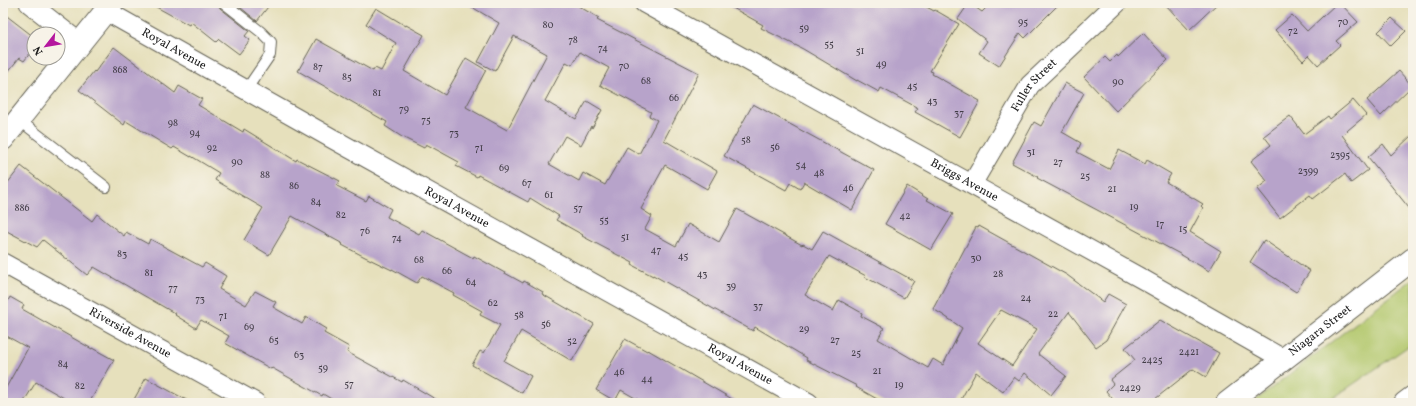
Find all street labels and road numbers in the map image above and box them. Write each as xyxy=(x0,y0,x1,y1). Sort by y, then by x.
street label: Royal Avenue xyxy=(139,25,210,74)
street label: Fuller Street xyxy=(1008,55,1061,115)
street label: Briggs Avenue xyxy=(927,155,1001,206)
street label: Royal Avenue xyxy=(421,183,492,232)
street label: Niagara Street xyxy=(1286,301,1355,360)
street label: Riverside Avenue xyxy=(86,304,174,363)
street label: Royal Avenue xyxy=(705,340,776,389)

